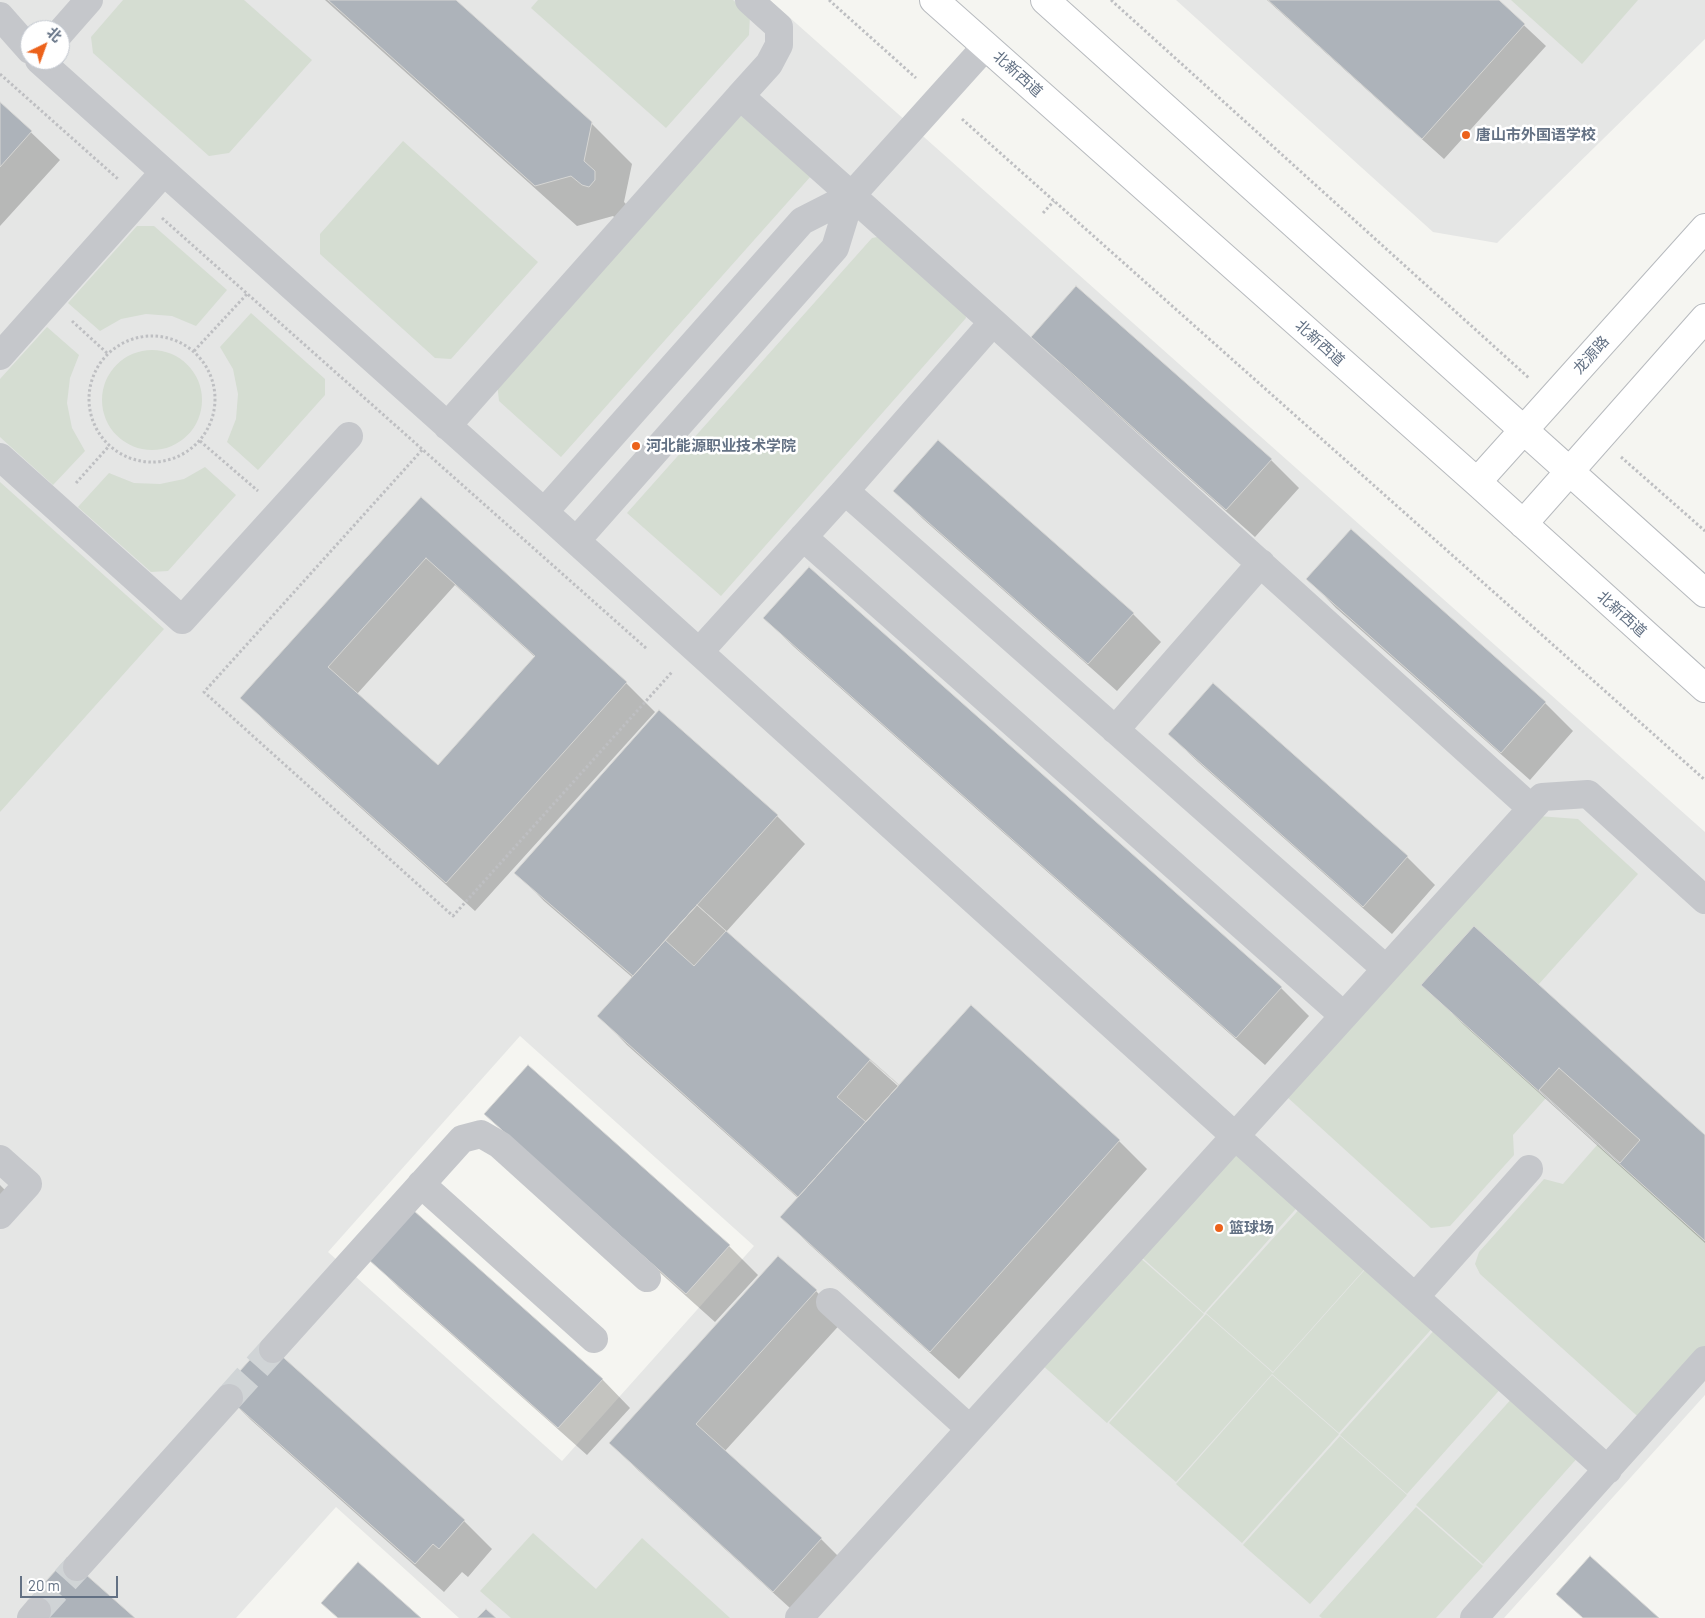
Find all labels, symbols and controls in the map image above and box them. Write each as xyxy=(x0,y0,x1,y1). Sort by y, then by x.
north arrow xyxy=(20,20,70,70)
text: 北 xyxy=(44,23,66,45)
street label: 北新西道 xyxy=(990,47,1046,101)
place label: 唐山市外国语学校 xyxy=(1476,126,1596,144)
marker: 唐山市外国语学校 xyxy=(1460,129,1472,141)
street label: 北新西道 xyxy=(1292,316,1348,370)
street label: 龙源路 xyxy=(1569,332,1613,378)
place label: 河北能源职业技术学院 xyxy=(646,437,796,455)
marker: 河北能源职业技术学院 xyxy=(630,440,642,452)
street label: 北新西道 xyxy=(1594,587,1650,641)
place label: 篮球场 xyxy=(1229,1219,1274,1237)
marker: 篮球场 xyxy=(1213,1222,1225,1234)
scale bar xyxy=(22,1566,120,1598)
text: 20 m xyxy=(28,1576,60,1594)

